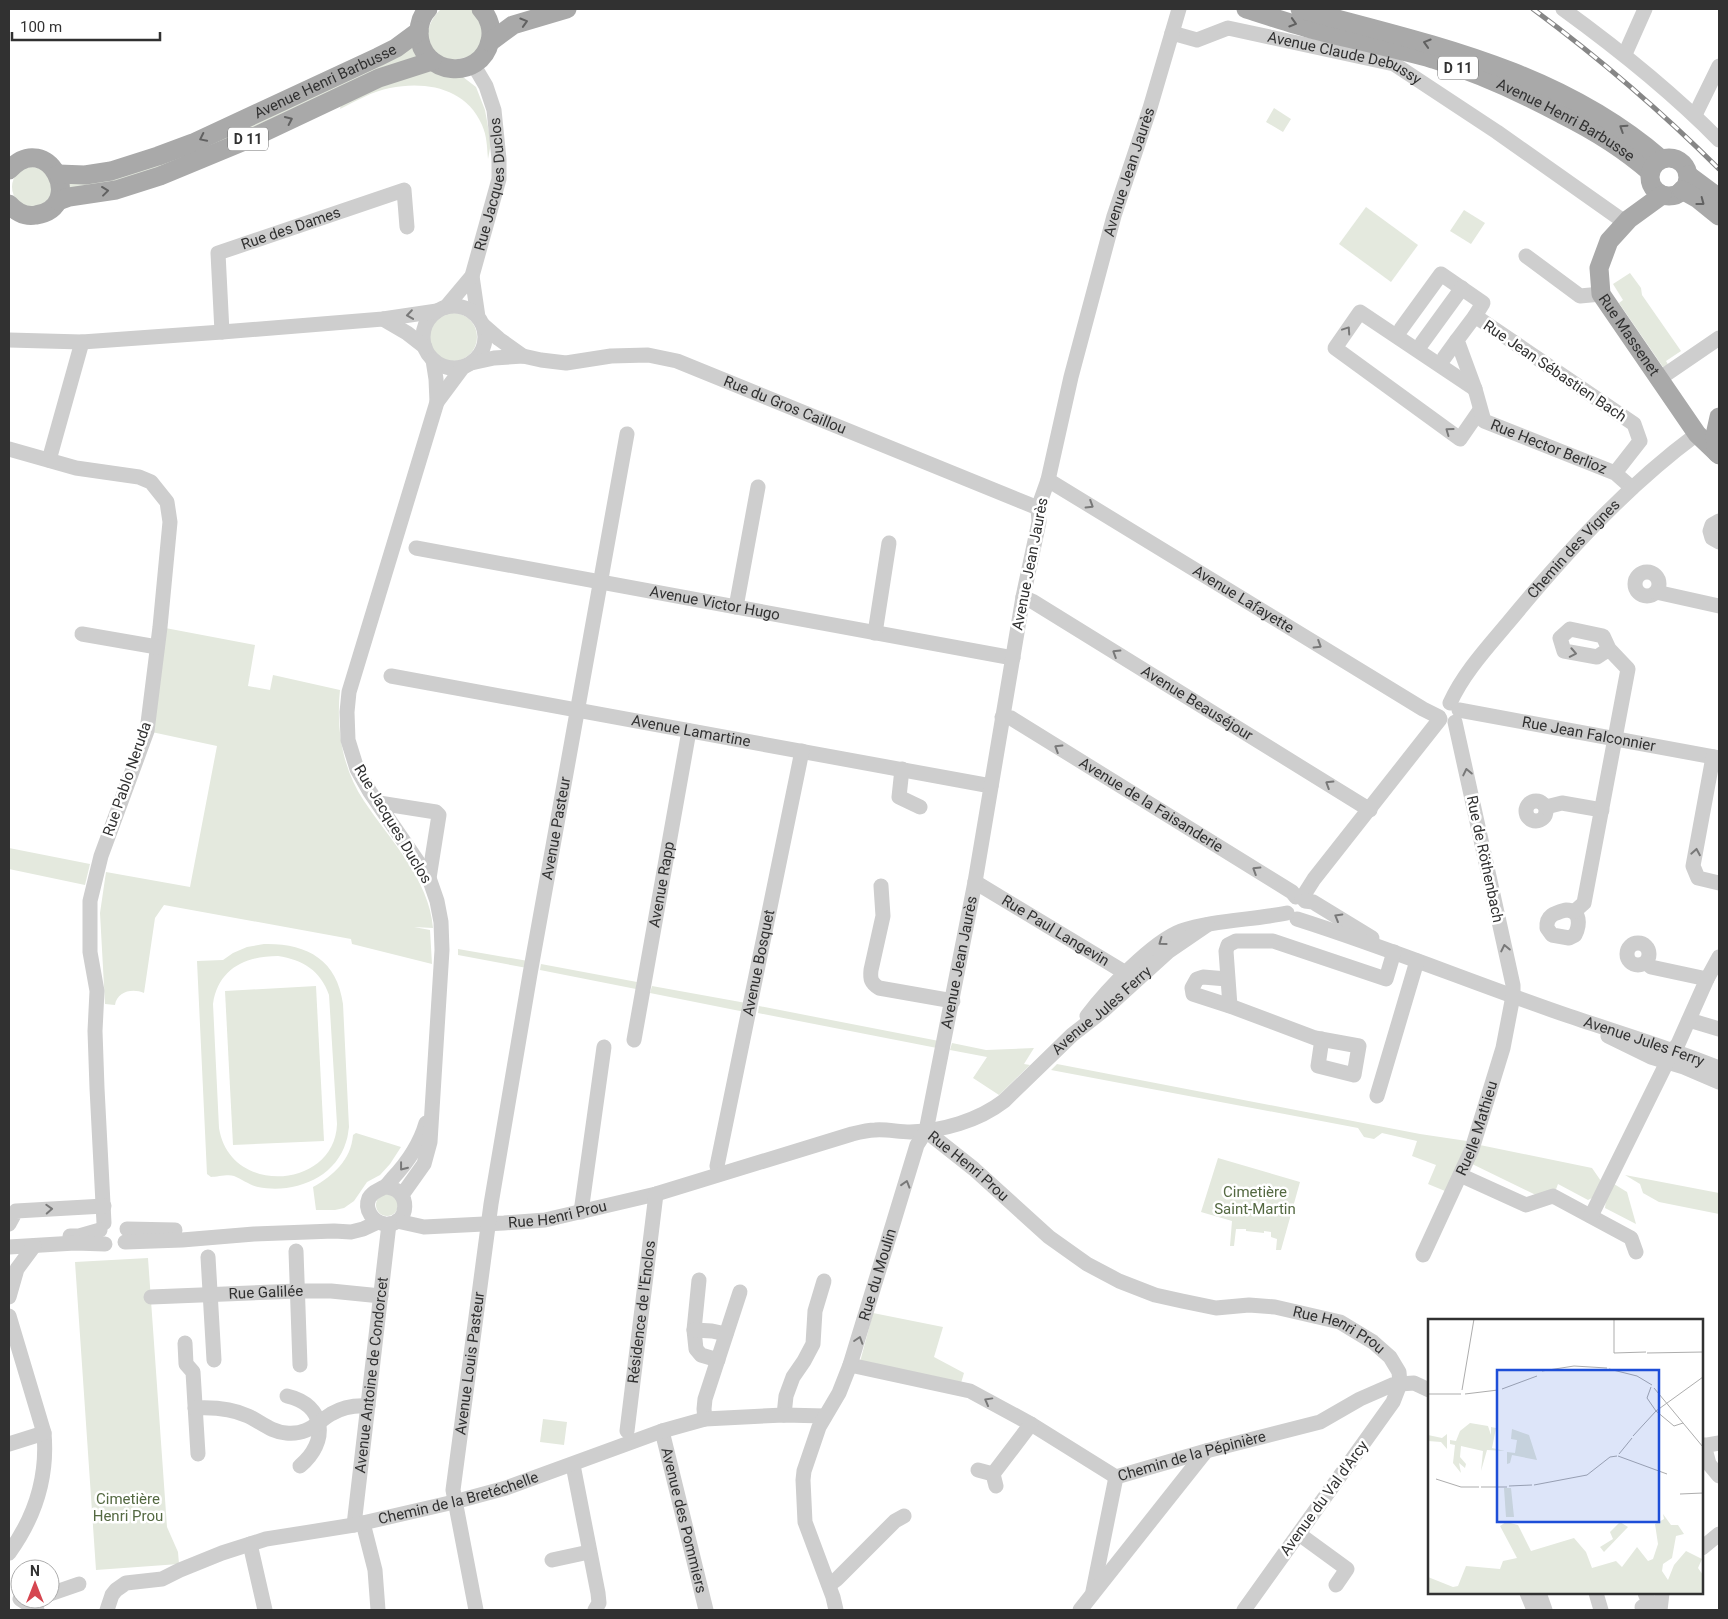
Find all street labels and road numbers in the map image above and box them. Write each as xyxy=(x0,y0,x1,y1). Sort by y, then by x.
street label: Avenue Claude Debussy xyxy=(1266,28,1425,89)
street label: Avenue Henri Barbusse xyxy=(251,40,400,122)
road number: D 11 xyxy=(1438,56,1478,80)
street label: Avenue Henri Barbusse xyxy=(1494,75,1638,165)
street label: Avenue Jean Jaurès xyxy=(1100,105,1159,239)
street label: Rue Jacques Duclos xyxy=(470,117,508,253)
road number: D 11 xyxy=(228,128,268,150)
street label: Rue des Dames xyxy=(239,203,343,254)
street label: Rue Massenet xyxy=(1595,291,1663,379)
street label: Rue Jean Sébastien Bach xyxy=(1480,316,1630,426)
street label: Rue du Gros Caillou xyxy=(721,372,849,438)
street label: Rue Hector Berlioz xyxy=(1488,416,1610,478)
street label: Avenue Jean Jaurès xyxy=(1008,496,1052,632)
street label: Chemin des Vignes xyxy=(1523,496,1624,602)
street label: Avenue Lafayette xyxy=(1190,562,1297,637)
street label: Avenue Victor Hugo xyxy=(648,582,782,624)
street label: Avenue Beauséjour xyxy=(1138,662,1256,744)
street label: Avenue Lamartine xyxy=(630,711,752,751)
street label: Rue Jean Falconnier xyxy=(1521,713,1657,755)
street label: Rue Pablo Neruda xyxy=(99,719,155,839)
street label: Avenue de la Faisanderie xyxy=(1076,754,1226,856)
street label: Rue Jacques Duclos xyxy=(350,761,436,887)
street label: Avenue Pasteur xyxy=(538,775,574,881)
street label: Rue de Röthenbach xyxy=(1463,794,1507,924)
street label: Avenue Rapp xyxy=(645,840,678,929)
street label: Rue Paul Langevin xyxy=(998,891,1113,970)
street label: Avenue Jean Jaurès xyxy=(937,895,981,1030)
street label: Avenue Bosquet xyxy=(739,908,778,1018)
street label: Avenue Jules Ferry xyxy=(1048,962,1155,1059)
street label: Avenue Jules Ferry xyxy=(1581,1013,1707,1070)
street label: Ruelle Mathieu xyxy=(1452,1079,1501,1178)
street label: Rue Henri Prou xyxy=(924,1127,1012,1205)
street label: Rue Henri Prou xyxy=(508,1197,608,1232)
street label: Rue du Moulin xyxy=(855,1226,900,1323)
street label: Résidence de l'Enclos xyxy=(624,1239,659,1384)
street label: Avenue Antoine de Condorcet xyxy=(351,1276,392,1474)
street label: Rue Galilée xyxy=(228,1282,303,1303)
street label: Avenue Louis Pasteur xyxy=(451,1290,488,1436)
street label: Rue Henri Prou xyxy=(1291,1302,1389,1357)
street label: Chemin de la Pépinière xyxy=(1116,1427,1268,1485)
street label: Avenue du Val d'Arcy xyxy=(1276,1437,1372,1559)
street label: Avenue des Pommiers xyxy=(657,1446,711,1595)
street label: Chemin de la Bretéchelle xyxy=(376,1468,541,1528)

